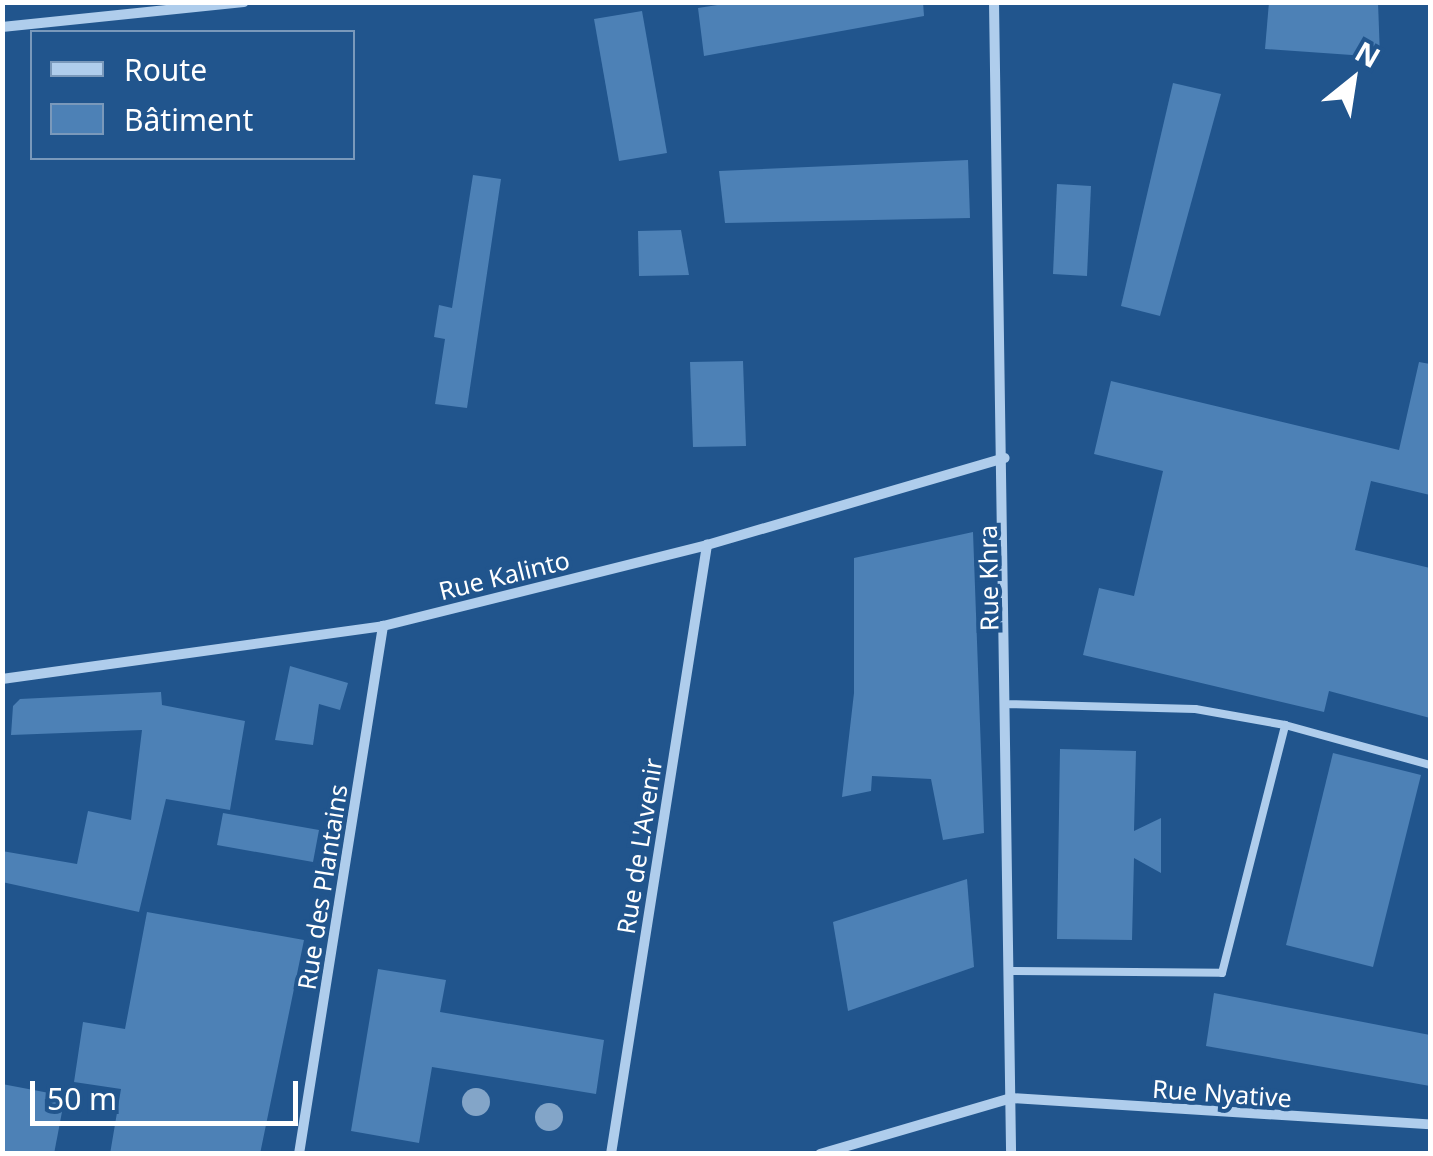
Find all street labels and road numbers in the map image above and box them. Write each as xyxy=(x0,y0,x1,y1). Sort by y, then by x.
street label: Rue Khra xyxy=(972,525,1004,631)
street label: Rue Kalinto xyxy=(436,544,572,606)
street label: Rue de L'Avenir xyxy=(610,756,668,936)
street label: Rue des Plantains xyxy=(291,782,353,992)
street label: Rue Nyative xyxy=(1151,1073,1293,1113)

